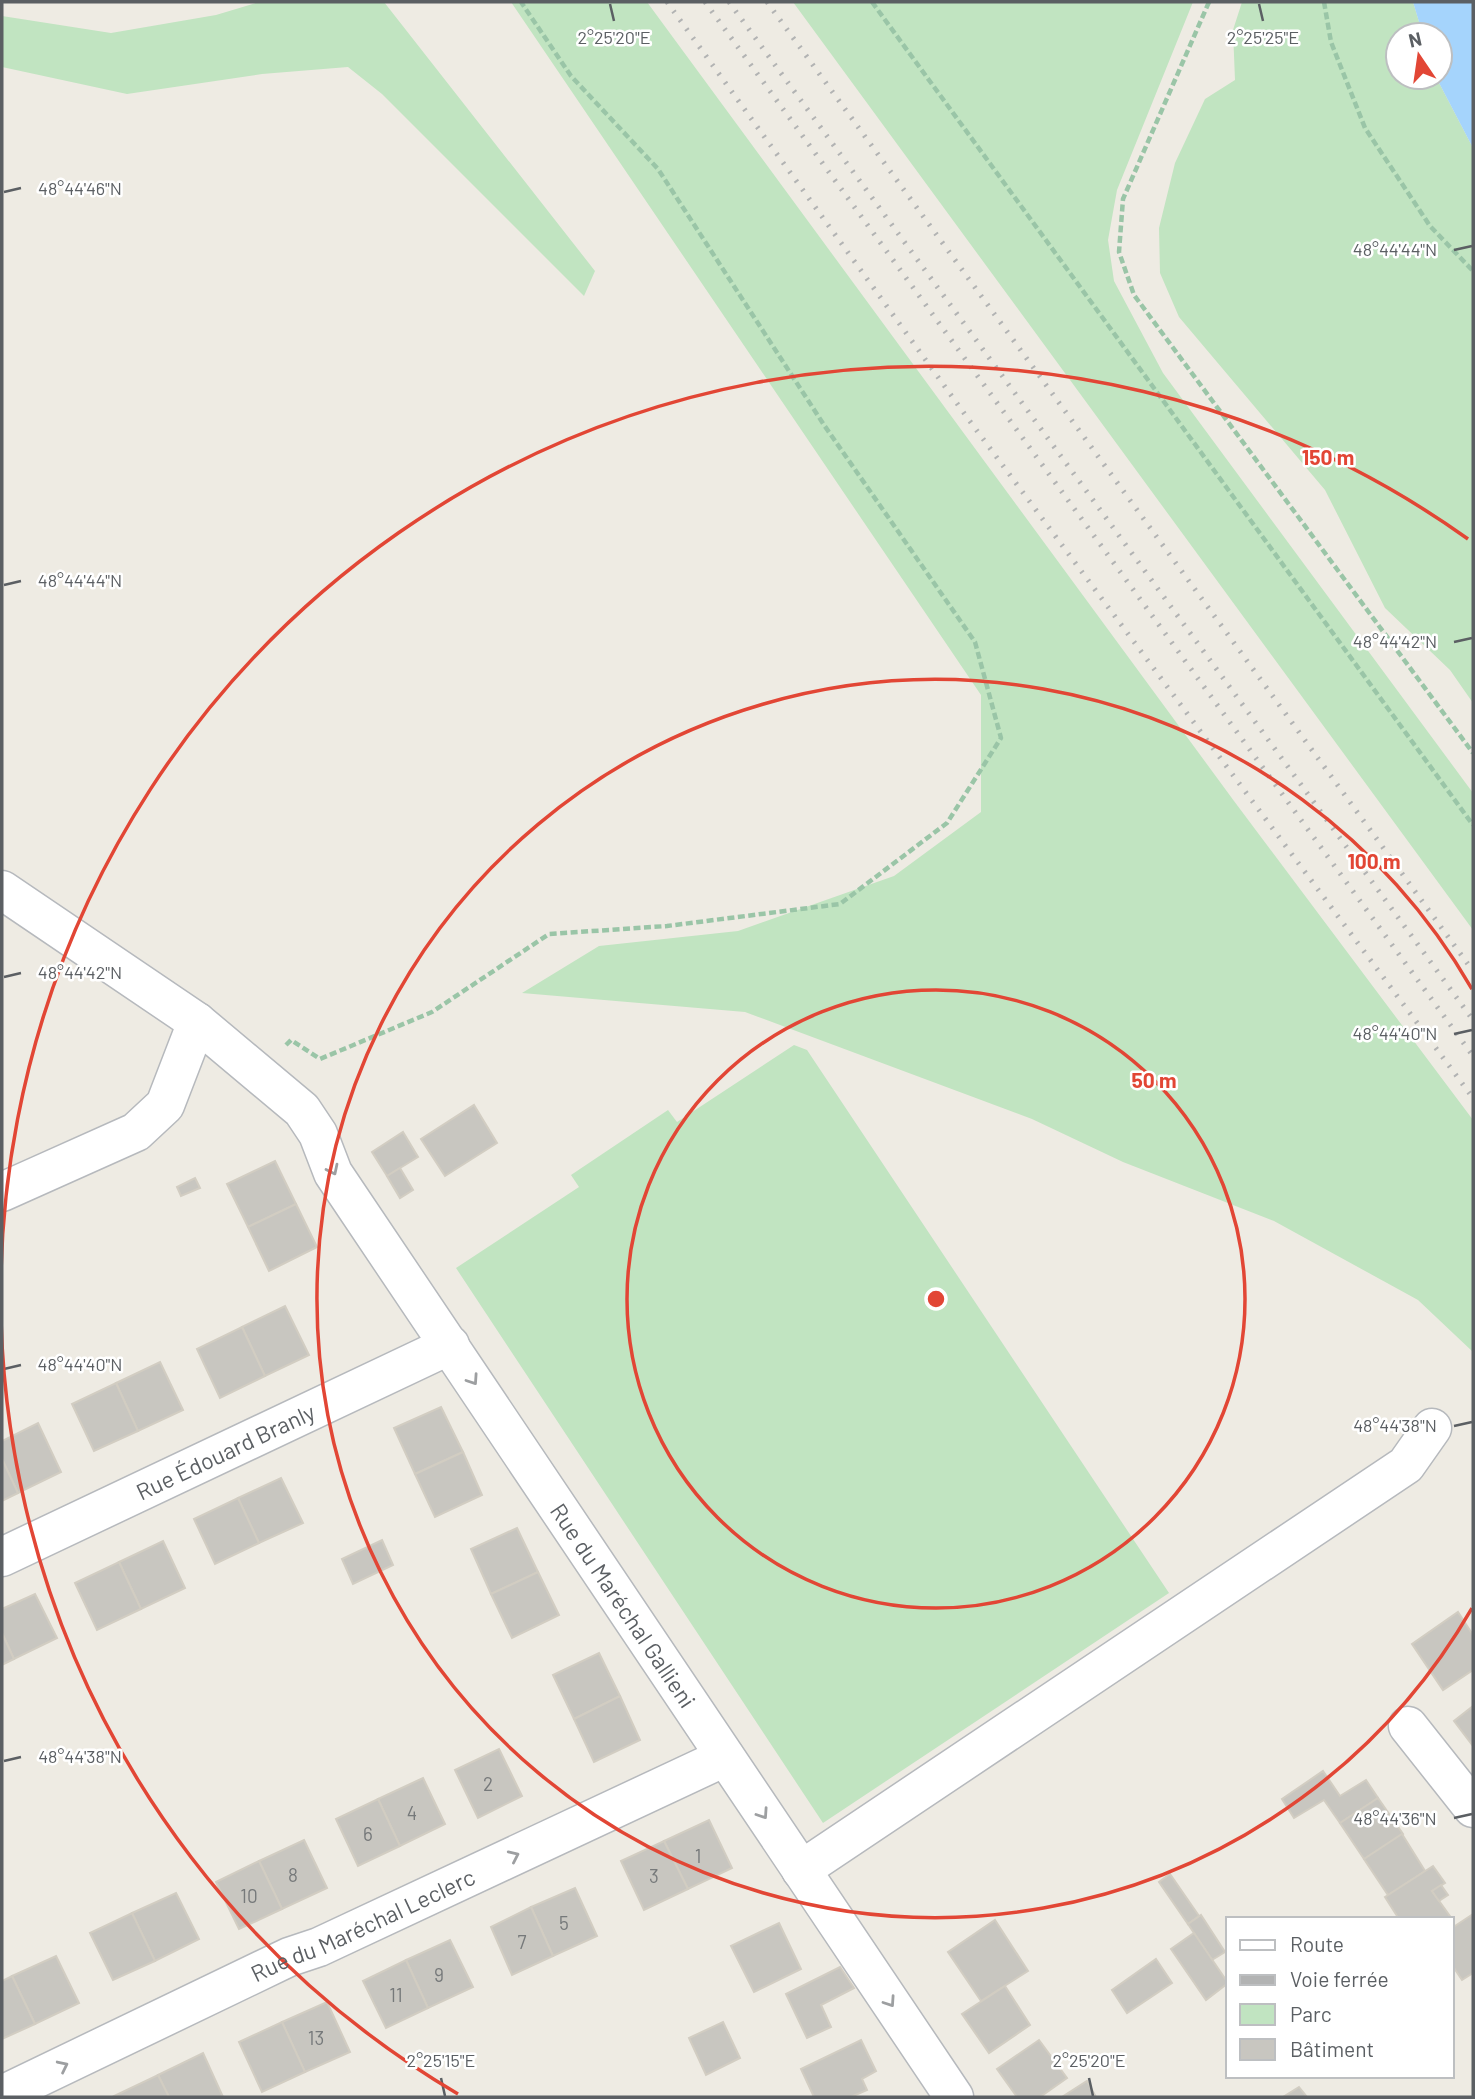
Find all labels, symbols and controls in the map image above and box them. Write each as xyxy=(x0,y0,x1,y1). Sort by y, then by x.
north arrow xyxy=(1384,21,1454,91)
text: 2°25'20"E xyxy=(577,26,651,48)
text: 2°25'25"E xyxy=(1227,26,1299,48)
text: N xyxy=(1406,26,1424,52)
text: 48°44'46"N xyxy=(38,177,122,199)
text: 48°44'44"N xyxy=(1353,238,1437,260)
text: 150 m xyxy=(1302,444,1354,469)
text: 48°44'44"N xyxy=(38,569,122,591)
text: 48°44'42"N xyxy=(1353,630,1437,652)
text: 100 m xyxy=(1347,848,1401,873)
text: 48°44'42"N xyxy=(38,961,122,983)
text: 48°44'40"N xyxy=(1353,1022,1437,1044)
text: 50 m xyxy=(1131,1067,1177,1092)
one-way arrow xyxy=(325,1163,339,1175)
centre of rings xyxy=(924,1287,948,1311)
text: 48°44'40"N xyxy=(38,1353,122,1375)
one-way arrow xyxy=(465,1372,478,1385)
street label: Rue Édouard Branly xyxy=(131,1397,320,1506)
text: 48°44'38"N xyxy=(1353,1414,1437,1436)
street label: Rue du Maréchal Gallieni xyxy=(545,1498,702,1713)
text: 48°44'38"N xyxy=(38,1745,122,1767)
house number: 2 xyxy=(483,1772,493,1795)
house number: 4 xyxy=(407,1801,417,1824)
one-way arrow xyxy=(755,1806,768,1819)
text: 48°44'36"N xyxy=(1353,1807,1437,1829)
house number: 6 xyxy=(363,1822,373,1845)
house number: 1 xyxy=(695,1844,701,1867)
one-way arrow xyxy=(507,1850,519,1864)
street label: Rue du Maréchal Leclerc xyxy=(246,1862,479,1987)
house number: 8 xyxy=(288,1863,298,1886)
house number: 3 xyxy=(649,1864,659,1887)
house number: 10 xyxy=(240,1884,258,1907)
house number: 5 xyxy=(559,1911,569,1934)
legend xyxy=(1226,1917,1454,2078)
house number: 7 xyxy=(518,1930,527,1953)
text: Route xyxy=(1290,1931,1344,1956)
house number: 9 xyxy=(434,1963,444,1986)
text: Voie ferrée xyxy=(1290,1966,1389,1991)
house number: 11 xyxy=(389,1983,403,2006)
one-way arrow xyxy=(882,1995,895,2008)
text: Parc xyxy=(1290,2001,1332,2026)
house number: 13 xyxy=(308,2026,324,2049)
text: Bâtiment xyxy=(1290,2036,1374,2061)
text: 2°25'15"E xyxy=(407,2049,475,2071)
text: 2°25'20"E xyxy=(1052,2049,1126,2071)
one-way arrow xyxy=(56,2060,68,2074)

